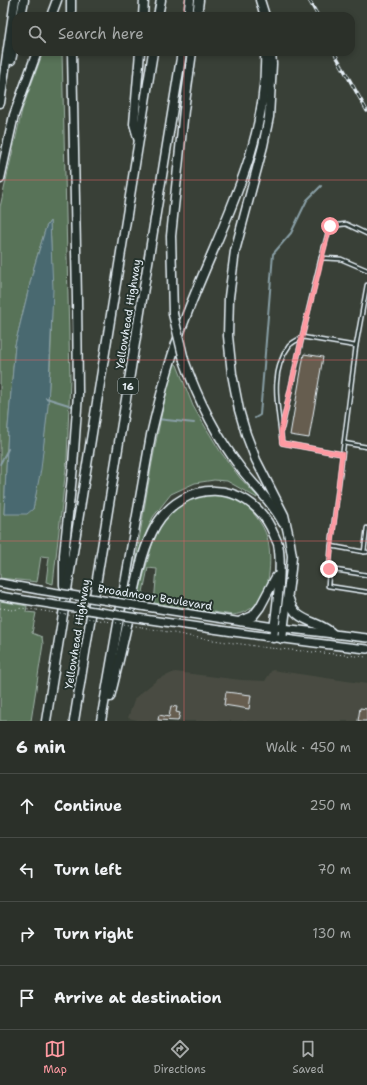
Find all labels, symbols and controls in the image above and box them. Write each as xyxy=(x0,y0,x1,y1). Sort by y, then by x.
search box xyxy=(12,12,355,56)
icon: search xyxy=(26,23,48,45)
text: Search here xyxy=(58,24,144,44)
route start xyxy=(321,217,339,235)
street label: Yellowhead Highway xyxy=(112,258,145,370)
road number: 16 xyxy=(118,378,138,394)
route end xyxy=(320,560,338,578)
street label: Yellowhead Highway xyxy=(61,578,94,690)
street label: Broadmoor Boulevard xyxy=(97,581,213,614)
text: 6 min xyxy=(16,736,66,758)
text: Walk · 450 m xyxy=(266,739,351,756)
icon: ahead xyxy=(16,795,38,817)
text: Continue xyxy=(54,796,122,816)
text: 250 m xyxy=(310,797,351,814)
icon: left xyxy=(16,859,38,881)
text: Turn left xyxy=(54,860,122,880)
text: 70 m xyxy=(317,861,351,878)
icon: right xyxy=(16,923,38,945)
text: Turn right xyxy=(54,924,134,944)
text: 130 m xyxy=(313,925,351,942)
icon: arrive xyxy=(16,987,38,1009)
text: Arrive at destination xyxy=(54,988,222,1008)
tab: Map xyxy=(43,1038,67,1077)
tab: Directions xyxy=(153,1038,206,1077)
tab: Saved xyxy=(292,1038,324,1077)

